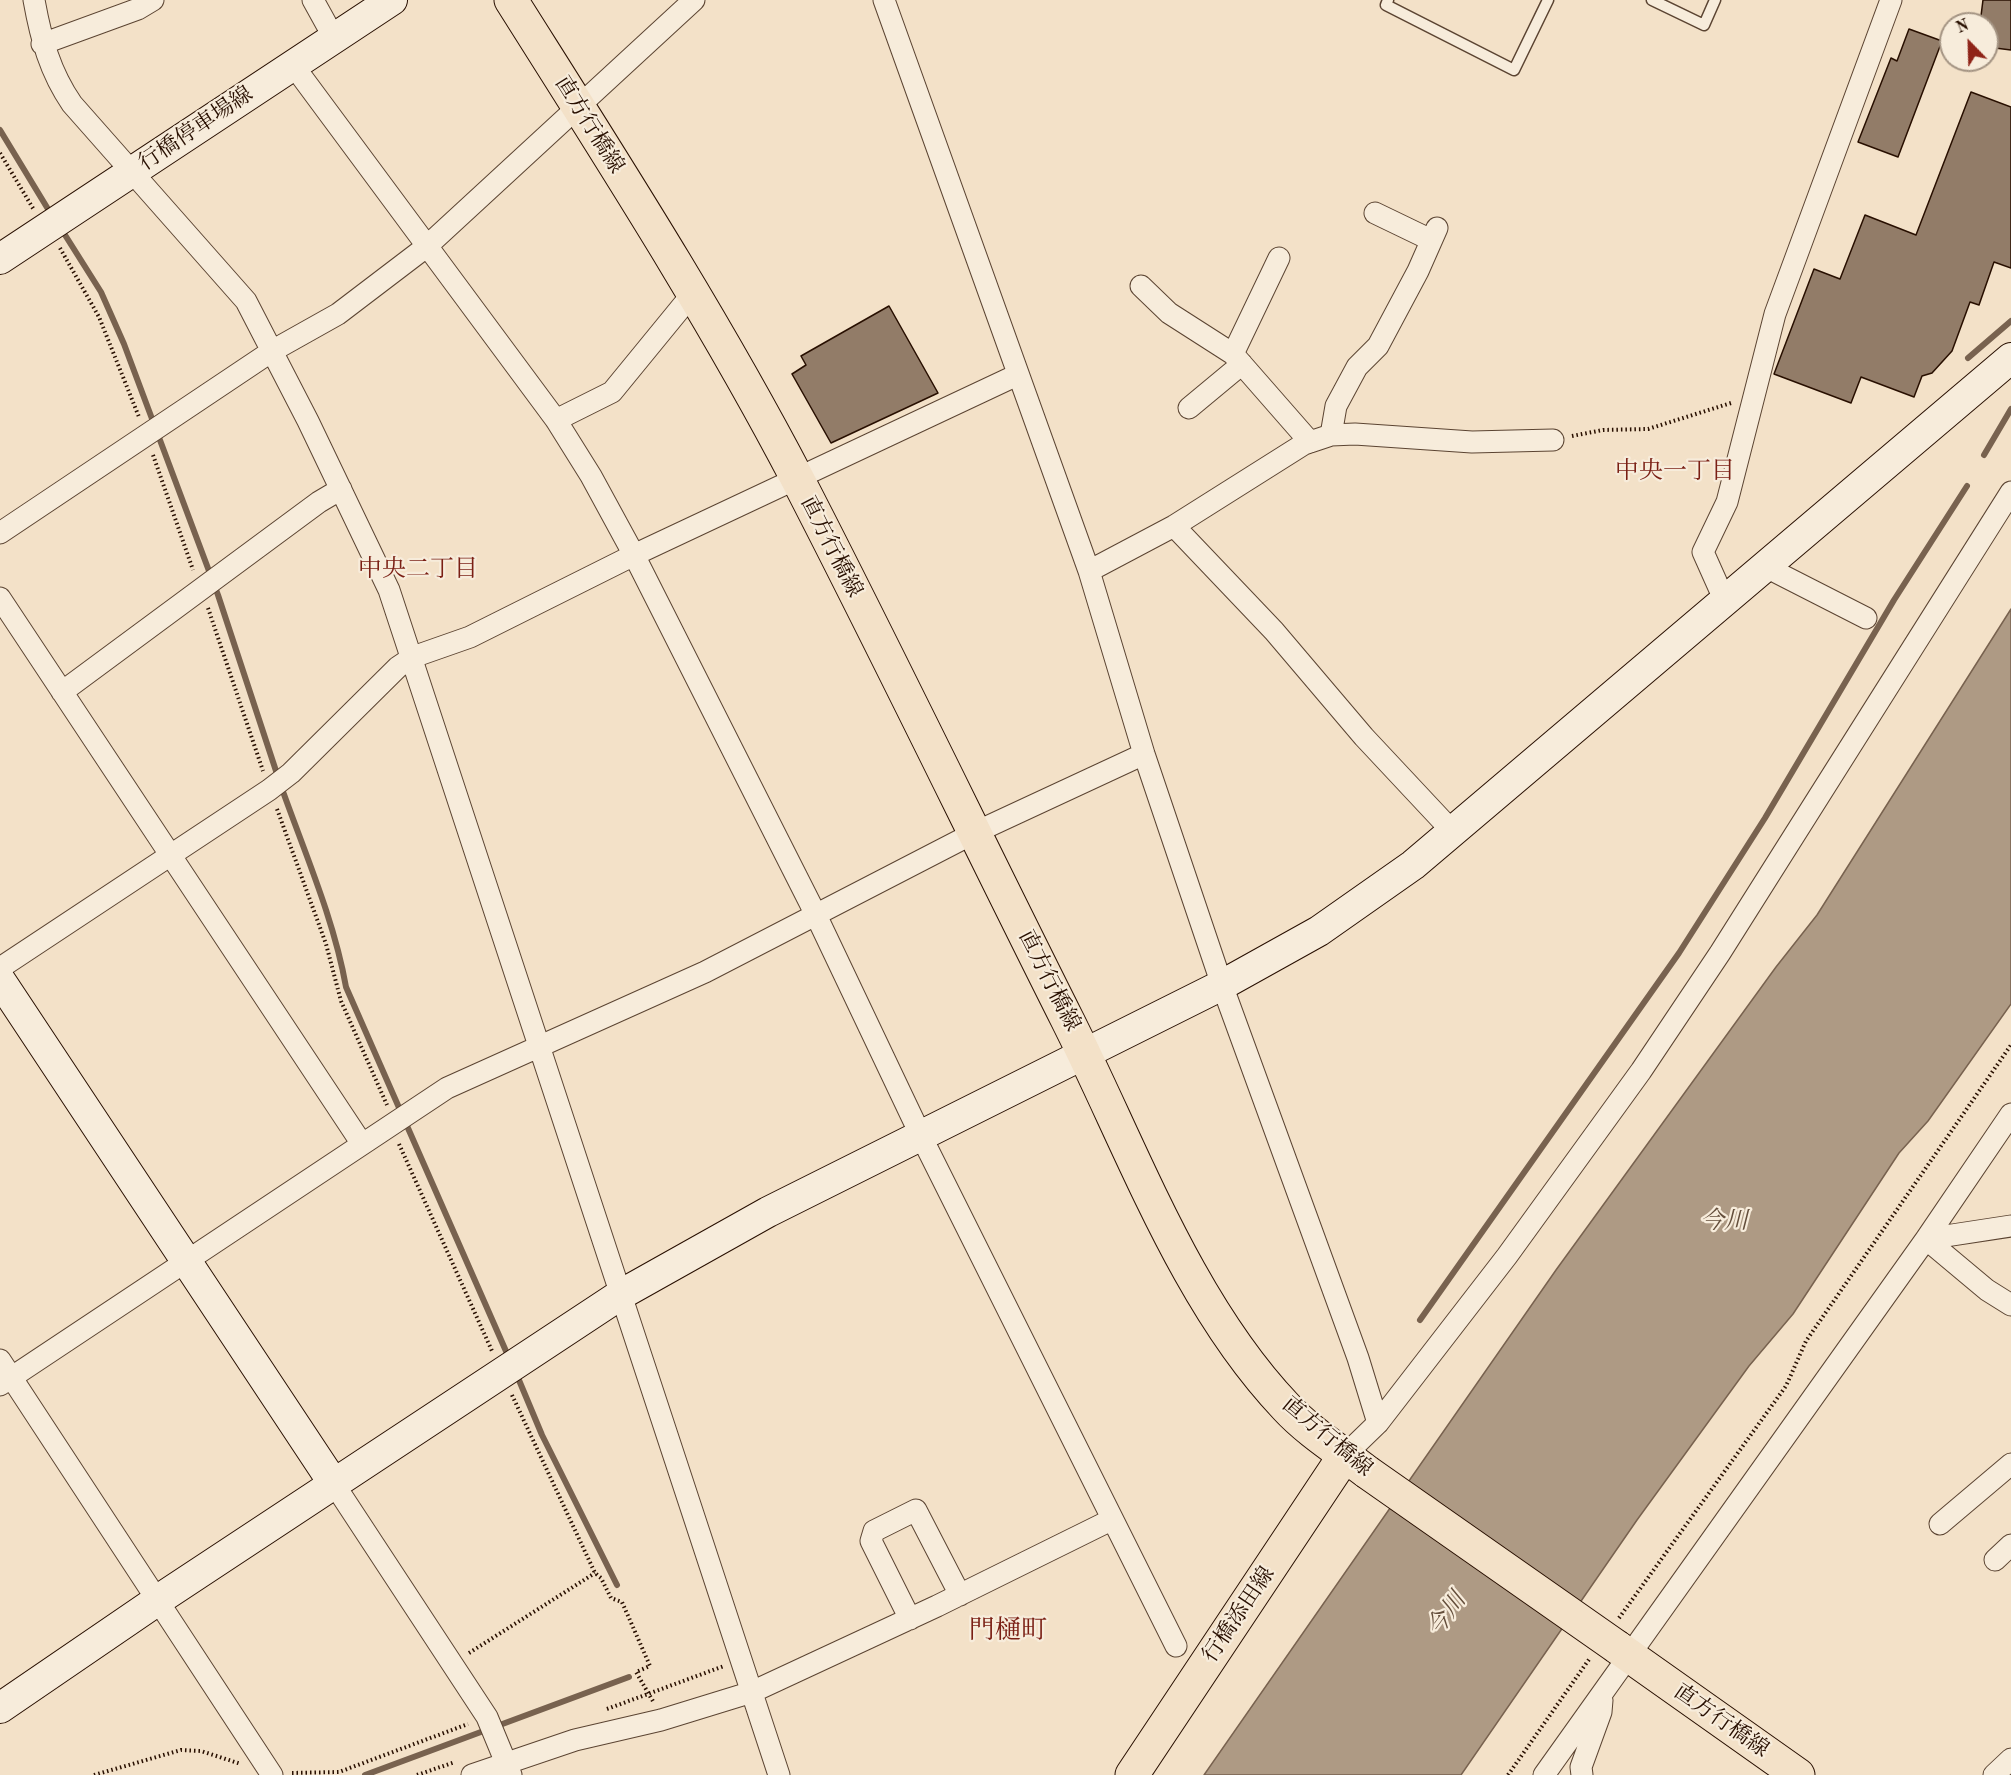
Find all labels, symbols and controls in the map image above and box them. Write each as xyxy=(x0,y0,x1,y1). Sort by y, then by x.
north arrow xyxy=(1939,12,1999,72)
text: N xyxy=(1954,18,1971,37)
street label: 直方行橋線 xyxy=(549,71,629,179)
street label: 行橋停車場線 xyxy=(134,81,258,177)
district label: 中央一丁目 xyxy=(1615,458,1735,486)
street label: 直方行橋線 xyxy=(794,492,868,602)
district label: 中央二丁目 xyxy=(358,556,478,584)
street label: 直方行橋線 xyxy=(1012,926,1086,1036)
water label: 今川 xyxy=(1700,1208,1748,1236)
street label: 直方行橋線 xyxy=(1276,1392,1378,1482)
street label: 行橋添田線 xyxy=(1197,1562,1281,1668)
water label: 今川 xyxy=(1421,1587,1473,1643)
district label: 門樋町 xyxy=(969,1615,1047,1647)
street label: 直方行橋線 xyxy=(1668,1679,1774,1763)

